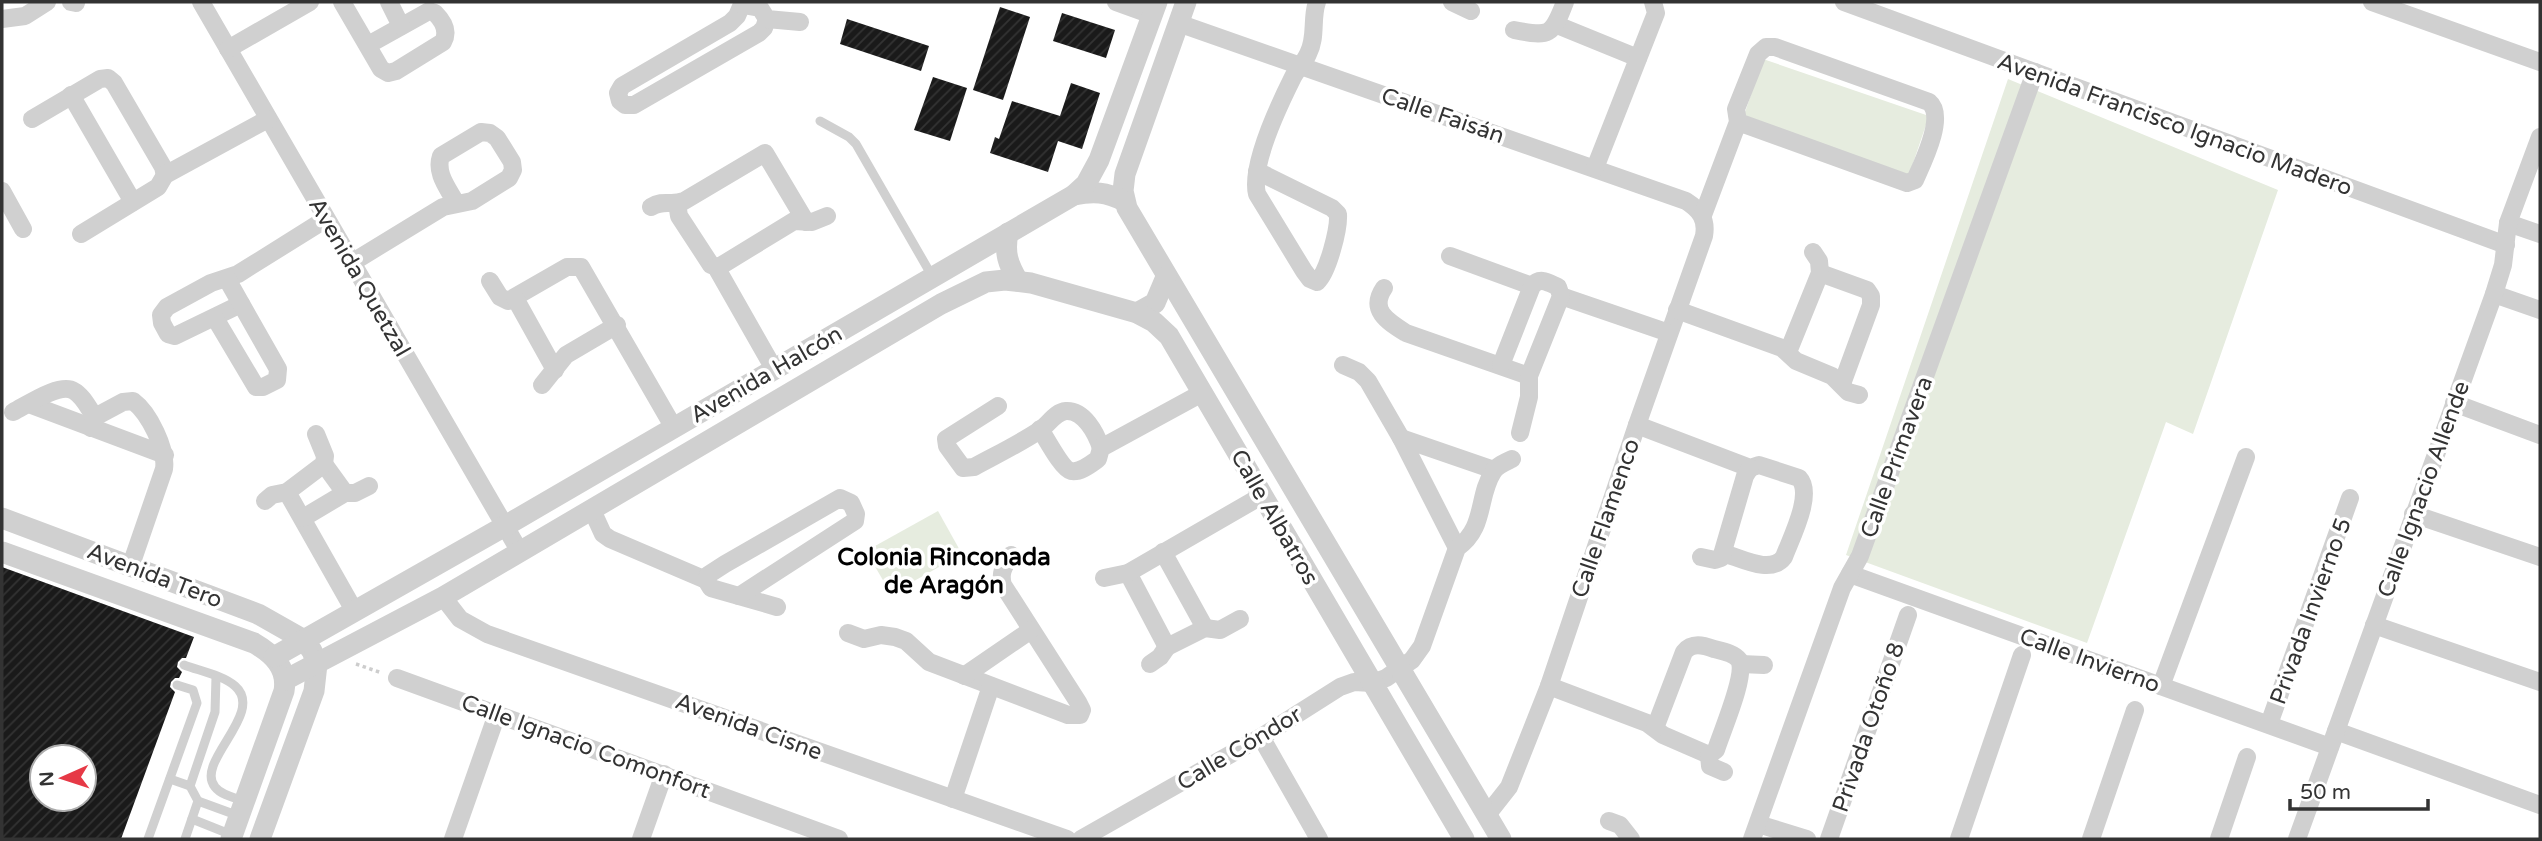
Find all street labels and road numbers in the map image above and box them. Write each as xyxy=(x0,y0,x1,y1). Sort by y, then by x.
street label: Avenida Francisco Ignacio Madero xyxy=(1993,48,2356,202)
street label: Calle Faisán xyxy=(1377,82,1508,150)
street label: Avenida Quetzal xyxy=(302,193,416,362)
street label: Avenida Halcón xyxy=(686,320,847,430)
street label: Calle Primavera xyxy=(1855,373,1939,542)
street label: Calle Ignacio Allende xyxy=(2372,377,2476,601)
street label: Calle Flamenco xyxy=(1566,435,1646,601)
street label: Calle Albatros xyxy=(1224,445,1324,590)
street label: Privada Invierno 5 xyxy=(2264,514,2358,708)
street label: Avenida Tero xyxy=(83,537,226,615)
street label: Calle Invierno xyxy=(2016,623,2164,699)
street label: Privada Otoño 8 xyxy=(1827,639,1911,816)
street label: Avenida Cisne xyxy=(671,687,826,766)
street label: Calle Ignacio Comonfort xyxy=(457,689,714,805)
street label: Calle Cóndor xyxy=(1172,701,1307,797)

